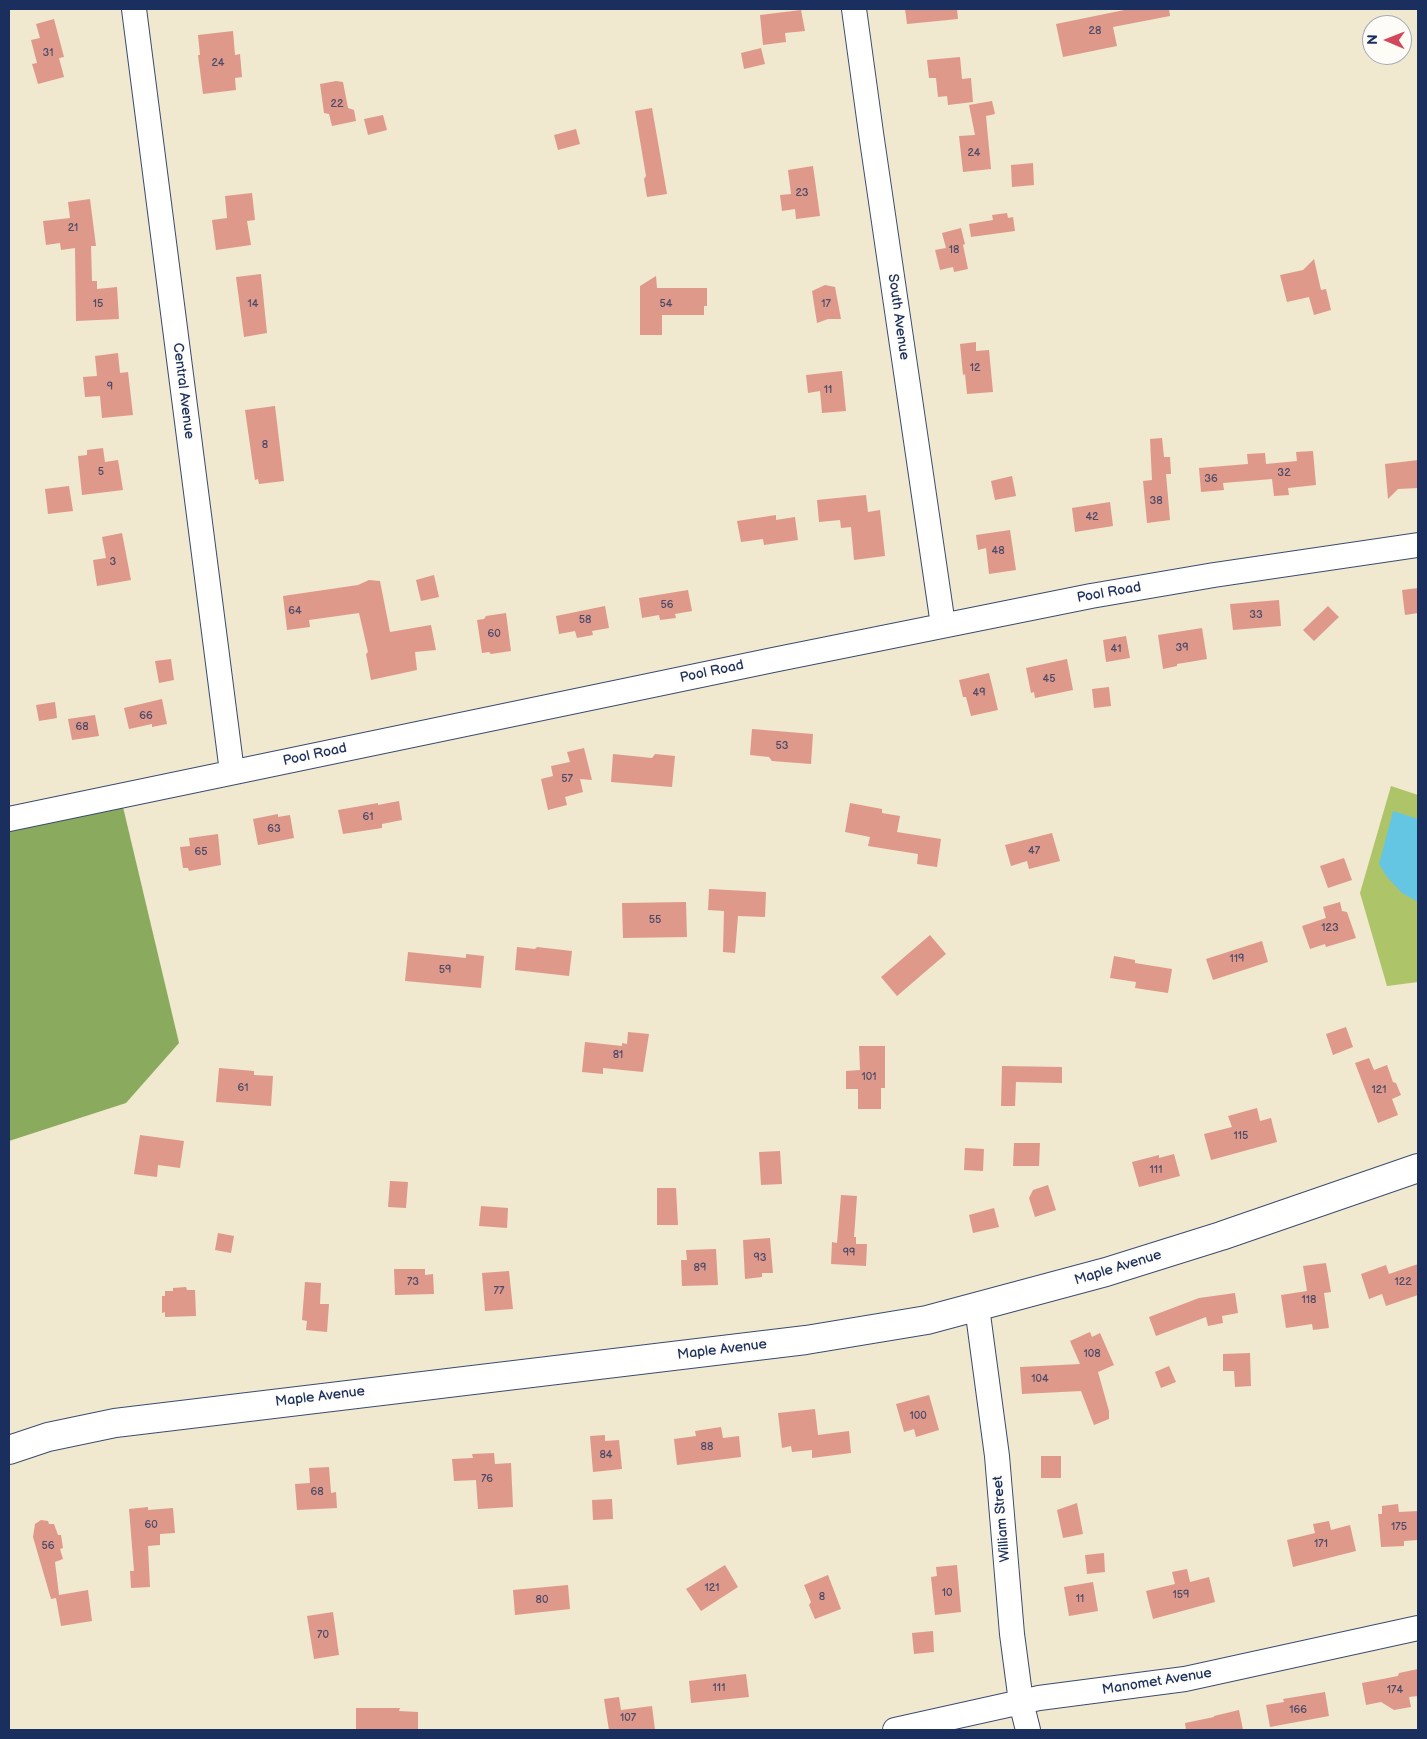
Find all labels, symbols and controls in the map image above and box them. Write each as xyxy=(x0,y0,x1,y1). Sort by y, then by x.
north arrow xyxy=(1362,15,1412,65)
house number: 28 xyxy=(1089,24,1101,38)
text: N xyxy=(1364,34,1381,45)
house number: 31 xyxy=(42,46,54,60)
house number: 24 xyxy=(211,56,225,70)
house number: 22 xyxy=(331,97,343,111)
house number: 24 xyxy=(967,146,981,160)
house number: 23 xyxy=(795,186,809,200)
house number: 21 xyxy=(68,221,78,235)
house number: 18 xyxy=(949,243,959,257)
street label: South Avenue xyxy=(884,273,912,361)
house number: 15 xyxy=(93,297,103,311)
house number: 14 xyxy=(248,297,258,311)
house number: 54 xyxy=(659,297,673,311)
house number: 17 xyxy=(821,297,831,311)
street label: Central Avenue xyxy=(169,342,197,440)
house number: 12 xyxy=(970,361,980,375)
house number: 9 xyxy=(107,380,113,394)
house number: 11 xyxy=(824,383,832,397)
house number: 8 xyxy=(262,438,268,452)
house number: 5 xyxy=(98,465,104,479)
house number: 32 xyxy=(1277,466,1291,480)
house number: 36 xyxy=(1204,472,1218,486)
house number: 38 xyxy=(1149,494,1163,508)
house number: 42 xyxy=(1085,510,1099,524)
house number: 48 xyxy=(991,544,1005,558)
house number: 3 xyxy=(110,555,116,569)
street label: Pool Road xyxy=(1076,579,1142,607)
house number: 56 xyxy=(660,598,674,612)
house number: 64 xyxy=(288,604,302,618)
house number: 33 xyxy=(1249,608,1263,622)
house number: 58 xyxy=(579,613,591,627)
house number: 60 xyxy=(487,627,501,641)
house number: 39 xyxy=(1175,641,1189,655)
house number: 41 xyxy=(1111,642,1121,656)
street label: Pool Road xyxy=(679,657,745,687)
house number: 45 xyxy=(1042,672,1056,686)
house number: 49 xyxy=(972,686,986,700)
house number: 66 xyxy=(139,709,153,723)
house number: 68 xyxy=(75,720,89,734)
house number: 53 xyxy=(775,739,789,753)
street label: Pool Road xyxy=(282,740,348,770)
house number: 57 xyxy=(561,772,573,786)
house number: 61 xyxy=(363,810,373,824)
house number: 63 xyxy=(267,822,281,836)
house number: 47 xyxy=(1028,844,1040,858)
house number: 65 xyxy=(194,845,208,859)
house number: 55 xyxy=(649,913,661,927)
house number: 123 xyxy=(1321,921,1339,935)
house number: 119 xyxy=(1230,952,1244,966)
house number: 59 xyxy=(439,963,451,977)
house number: 81 xyxy=(613,1048,623,1062)
house number: 101 xyxy=(862,1070,876,1084)
house number: 61 xyxy=(238,1081,248,1095)
house number: 121 xyxy=(1372,1083,1386,1097)
house number: 115 xyxy=(1234,1129,1248,1143)
house number: 111 xyxy=(1150,1163,1162,1177)
house number: 99 xyxy=(843,1246,855,1260)
street label: Maple Avenue xyxy=(1072,1247,1164,1289)
house number: 93 xyxy=(753,1251,767,1265)
house number: 89 xyxy=(694,1261,706,1275)
house number: 73 xyxy=(407,1275,419,1289)
house number: 122 xyxy=(1394,1275,1412,1289)
house number: 77 xyxy=(494,1284,504,1298)
house number: 118 xyxy=(1302,1293,1316,1307)
street label: Maple Avenue xyxy=(676,1336,768,1364)
house number: 108 xyxy=(1083,1347,1101,1361)
house number: 104 xyxy=(1031,1372,1049,1386)
street label: Maple Avenue xyxy=(274,1383,366,1411)
house number: 100 xyxy=(909,1409,927,1423)
house number: 88 xyxy=(701,1440,713,1454)
house number: 84 xyxy=(599,1448,613,1462)
house number: 76 xyxy=(481,1472,493,1486)
street label: William Street xyxy=(990,1475,1014,1563)
house number: 68 xyxy=(310,1485,324,1499)
house number: 60 xyxy=(144,1518,158,1532)
house number: 175 xyxy=(1391,1520,1407,1534)
house number: 171 xyxy=(1314,1537,1328,1551)
house number: 56 xyxy=(41,1539,55,1553)
house number: 121 xyxy=(705,1581,719,1595)
house number: 10 xyxy=(942,1586,952,1600)
house number: 159 xyxy=(1173,1588,1189,1602)
house number: 8 xyxy=(819,1590,825,1604)
house number: 11 xyxy=(1076,1592,1084,1606)
house number: 80 xyxy=(536,1593,548,1607)
house number: 70 xyxy=(317,1628,329,1642)
street label: Manomet Avenue xyxy=(1101,1665,1213,1699)
house number: 111 xyxy=(713,1681,725,1695)
house number: 174 xyxy=(1387,1683,1403,1697)
house number: 166 xyxy=(1289,1703,1307,1717)
house number: 107 xyxy=(620,1711,636,1725)

